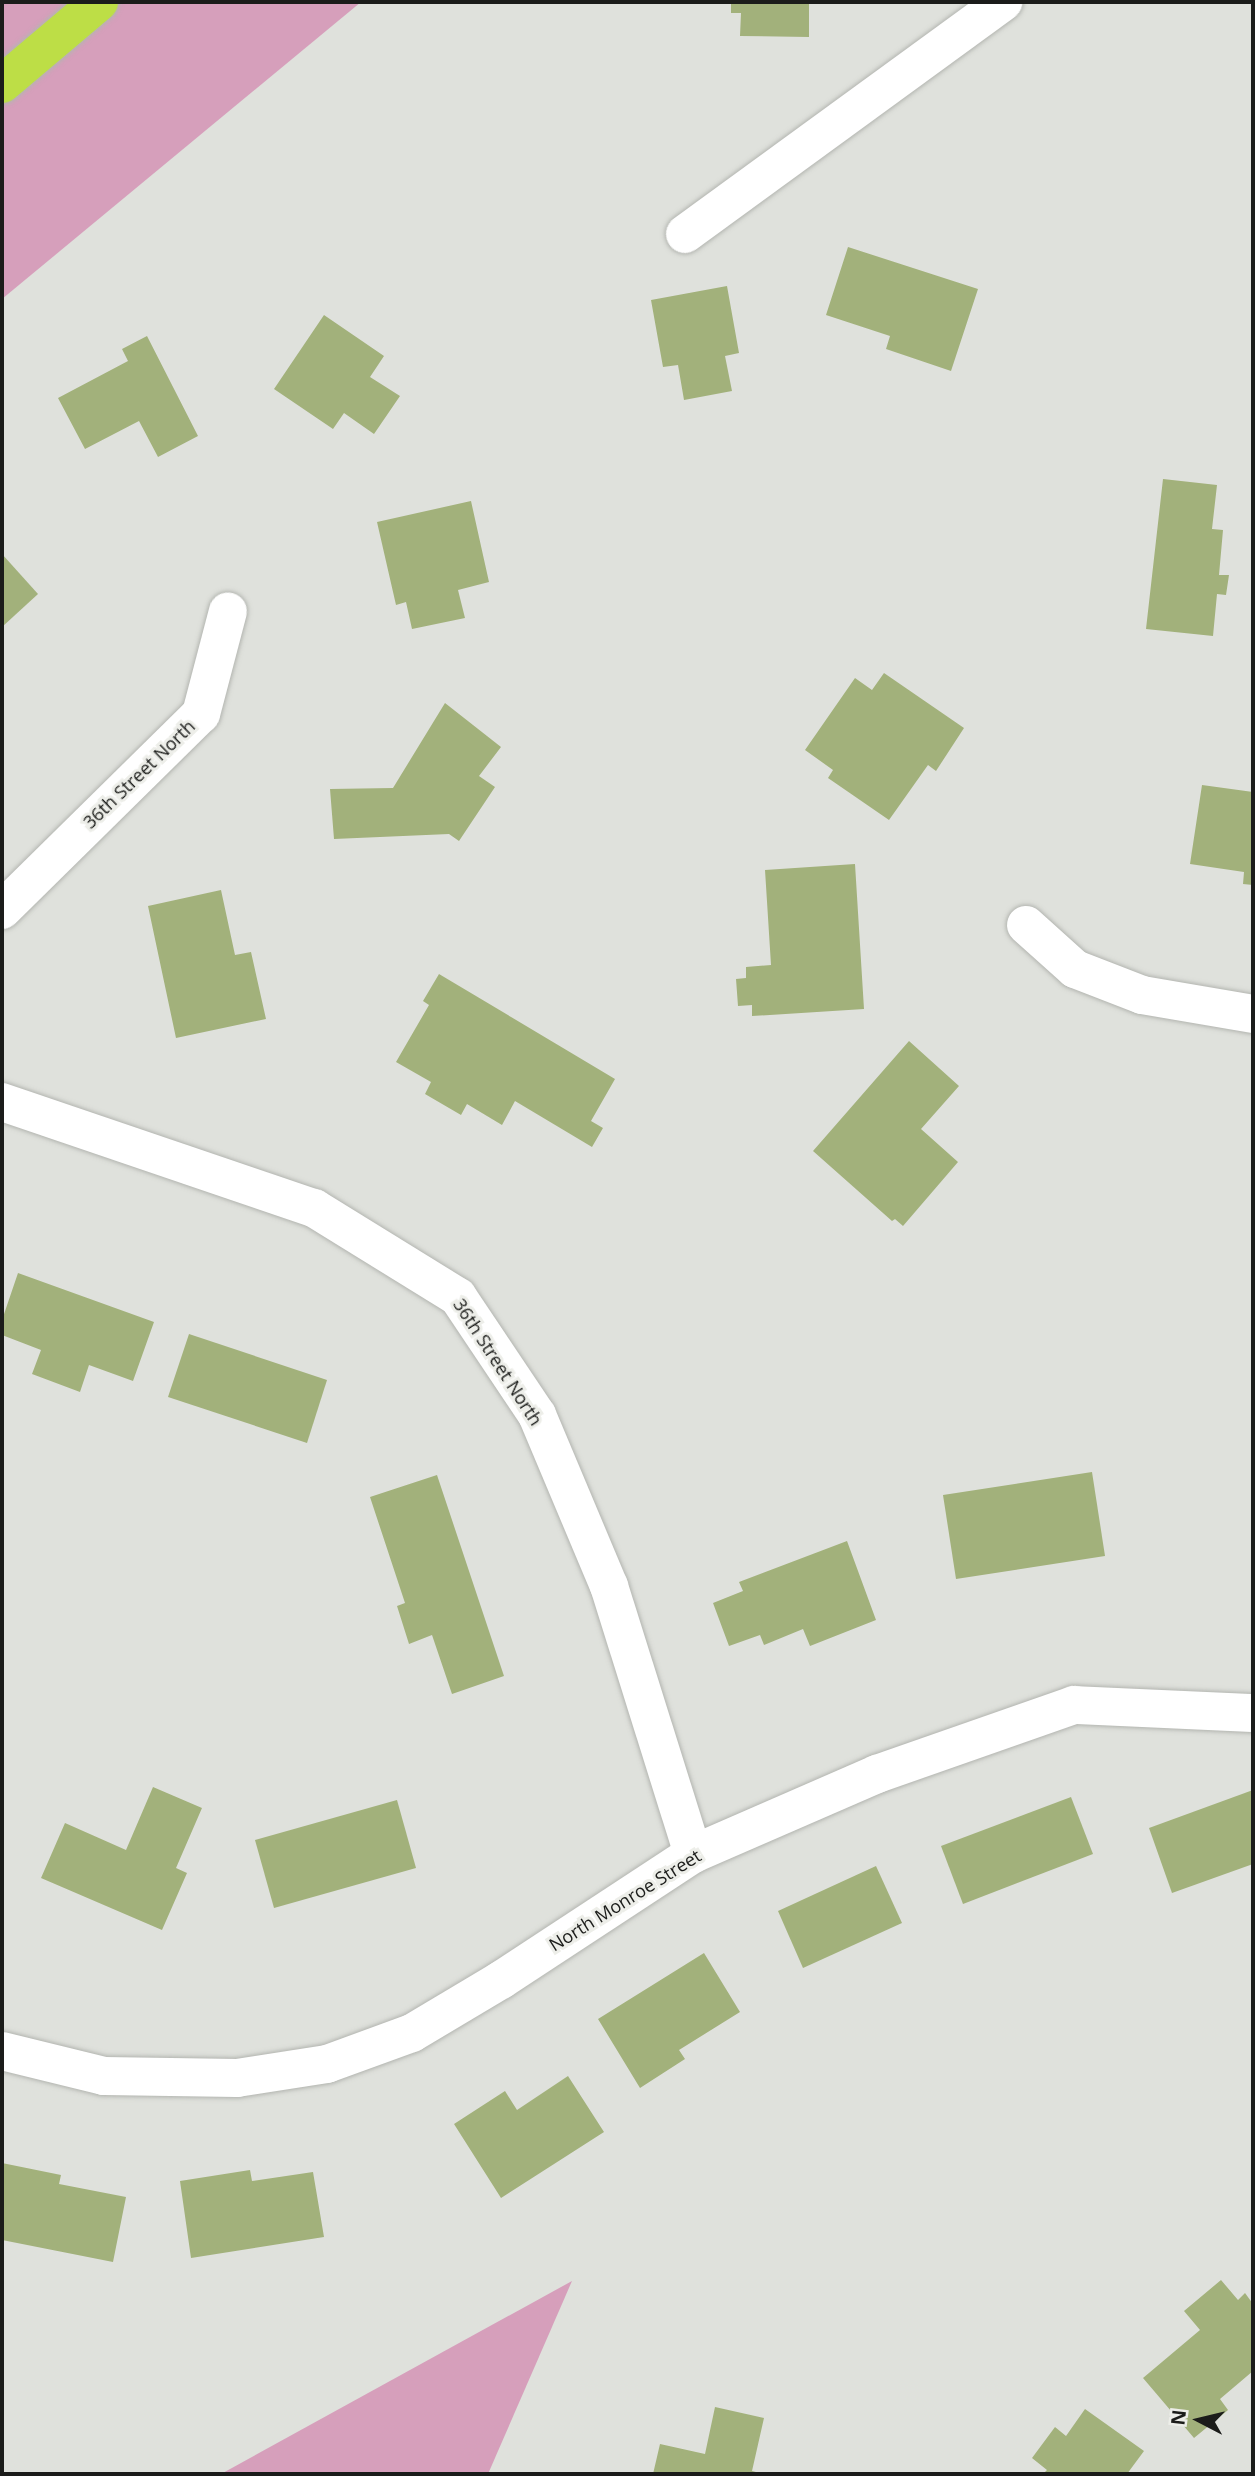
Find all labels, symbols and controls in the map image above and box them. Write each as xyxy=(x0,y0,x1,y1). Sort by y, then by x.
street label: 36th Street North xyxy=(79,715,199,833)
street label: 36th Street North xyxy=(449,1295,547,1429)
street label: North Monroe Street xyxy=(545,1844,705,1956)
north arrow xyxy=(1164,2385,1234,2455)
text: N xyxy=(1164,2408,1192,2427)

